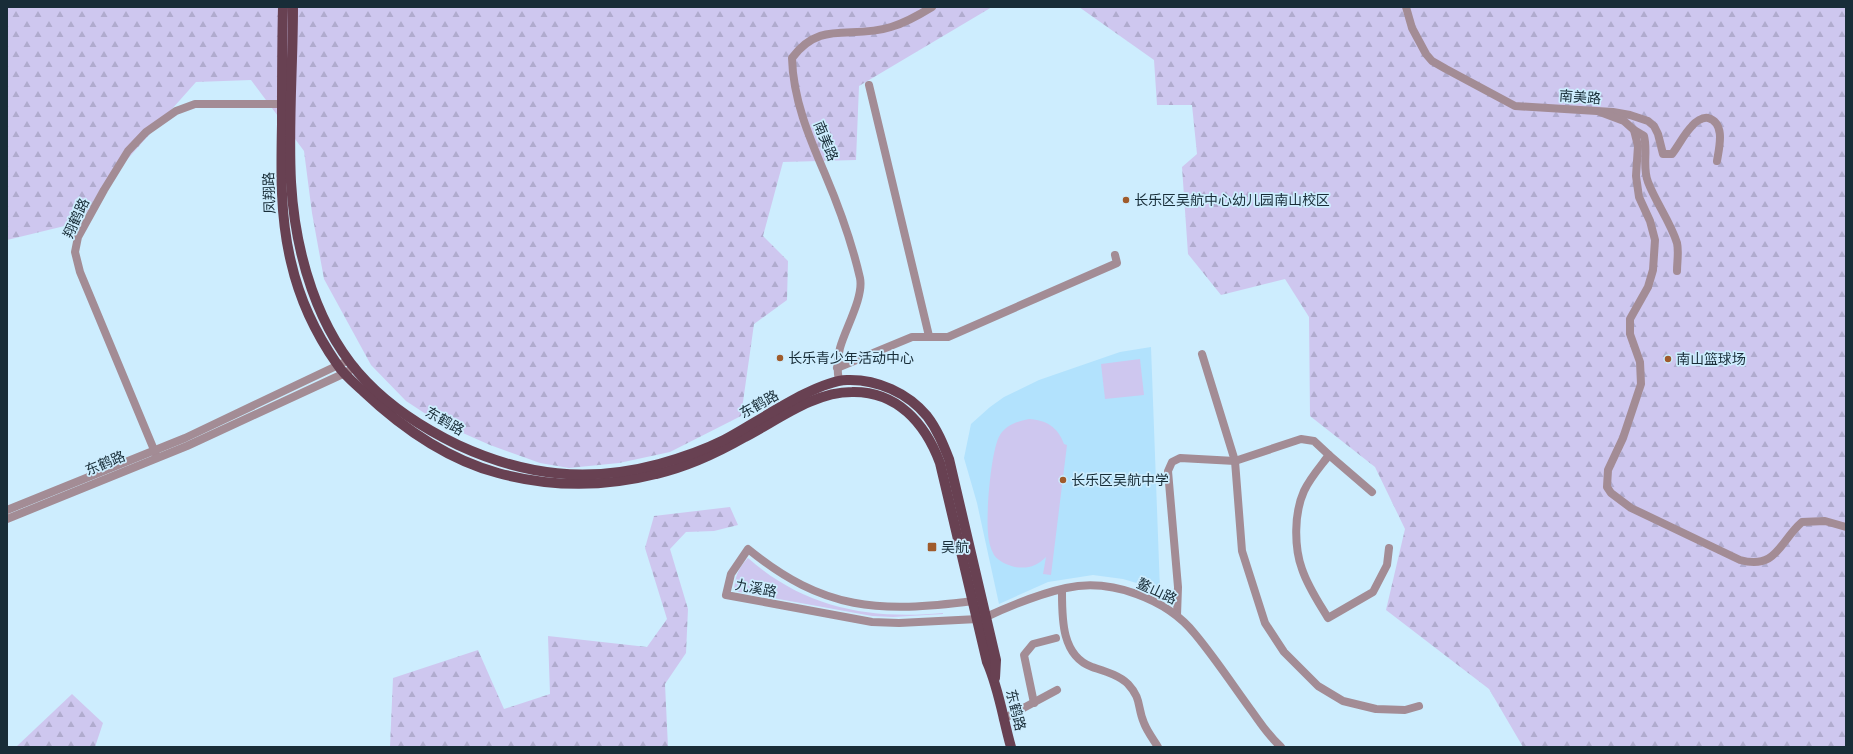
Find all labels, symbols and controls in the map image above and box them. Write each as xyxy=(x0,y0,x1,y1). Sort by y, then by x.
street label: 南美路 xyxy=(1558,87,1602,107)
street label: 南美路 xyxy=(810,118,842,164)
street label: 凤翔路 xyxy=(259,172,279,214)
place label: 长乐区吴航中心幼儿园南山校区 xyxy=(1134,191,1330,209)
street label: 翔鹤路 xyxy=(59,195,93,241)
marker: 长乐区吴航中心幼儿园南山校区 xyxy=(1121,195,1131,205)
place label: 长乐青少年活动中心 xyxy=(788,349,914,367)
place label: 南山篮球场 xyxy=(1676,350,1746,368)
marker: 长乐青少年活动中心 xyxy=(775,353,785,363)
marker: 南山篮球场 xyxy=(1663,354,1673,364)
street label: 东鹤路 xyxy=(736,386,782,422)
street label: 东鹤路 xyxy=(422,403,468,439)
street label: 东鹤路 xyxy=(82,447,128,479)
place label: 长乐区吴航中学 xyxy=(1071,471,1169,489)
marker: 长乐区吴航中学 xyxy=(1058,475,1068,485)
place label: 吴航 xyxy=(941,538,969,556)
marker: 吴航 xyxy=(926,541,938,553)
street label: 鳌山路 xyxy=(1134,574,1180,608)
street label: 九溪路 xyxy=(734,575,778,601)
street label: 东鹤路 xyxy=(1002,687,1030,733)

